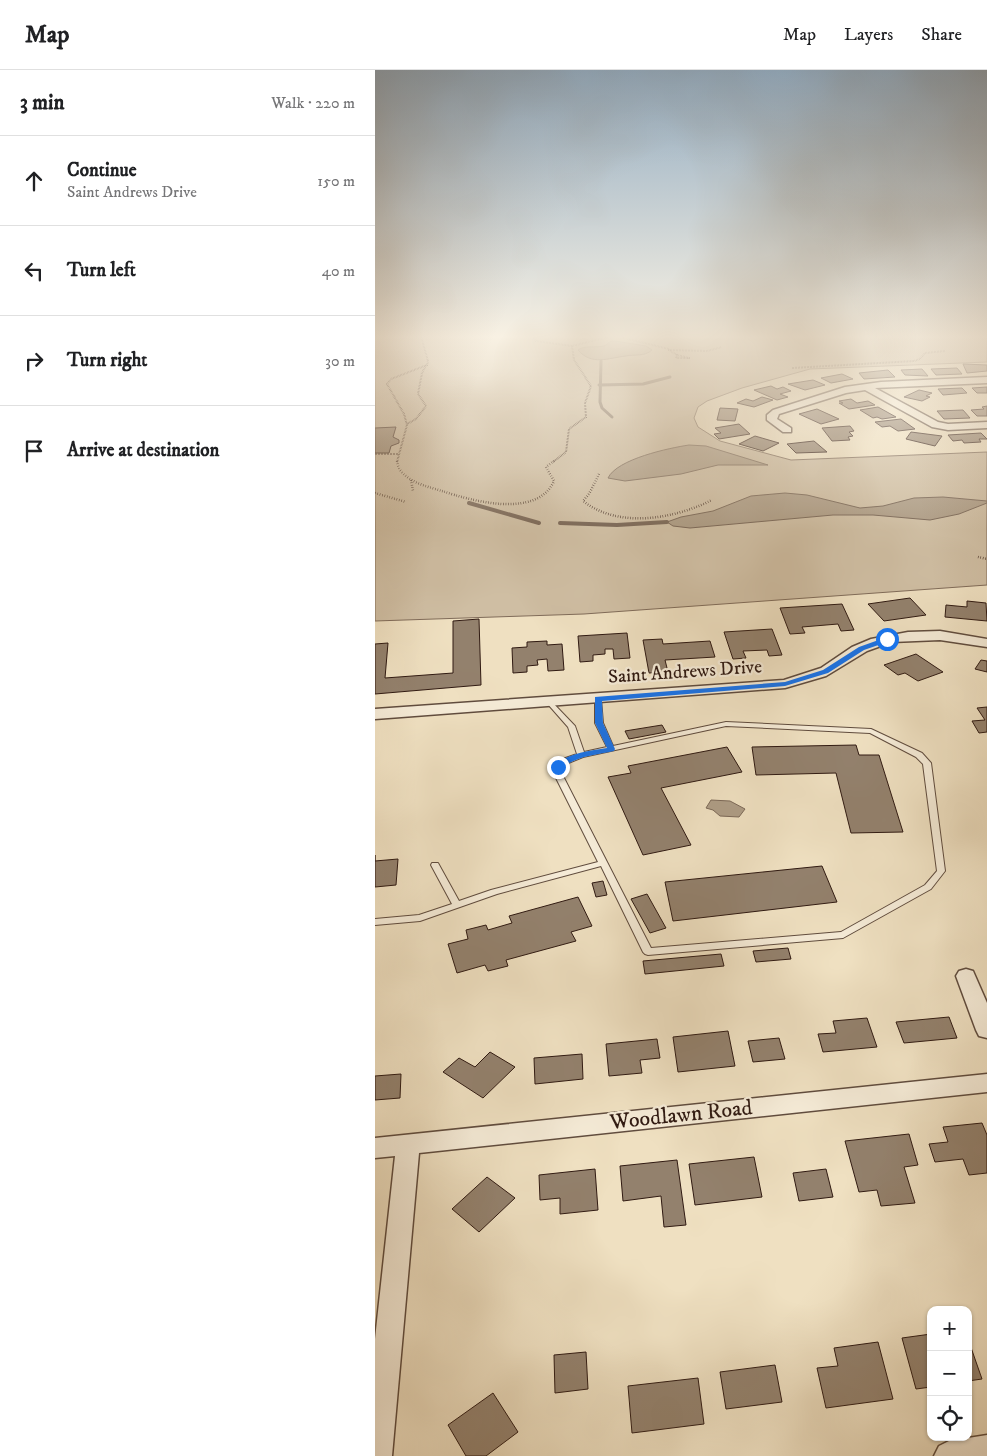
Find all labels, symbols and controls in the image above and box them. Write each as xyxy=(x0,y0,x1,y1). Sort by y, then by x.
text: Map xyxy=(25,20,69,50)
text: Map xyxy=(783,24,816,46)
text: Layers xyxy=(844,24,893,46)
text: Share xyxy=(921,24,962,46)
text: 3 min xyxy=(20,90,65,116)
text: Walk · 220 m xyxy=(271,93,355,113)
text: Continue xyxy=(67,159,137,182)
icon: ahead xyxy=(20,167,48,195)
text: 150 m xyxy=(317,171,355,191)
text: Saint Andrews Drive xyxy=(67,182,197,202)
icon: left xyxy=(20,257,48,285)
text: Turn left xyxy=(67,259,136,282)
text: 40 m xyxy=(322,261,355,281)
icon: right xyxy=(20,347,48,375)
text: Turn right xyxy=(67,349,147,372)
text: 30 m xyxy=(325,351,355,371)
icon: arrive xyxy=(20,437,48,465)
text: Arrive at destination xyxy=(67,439,219,462)
route start xyxy=(876,628,899,651)
street label: Saint Andrews Drive xyxy=(607,655,763,689)
route end xyxy=(547,756,570,779)
street label: Woodlawn Road xyxy=(607,1094,754,1136)
map controls xyxy=(927,1306,972,1441)
button: + xyxy=(927,1306,972,1351)
button: − xyxy=(927,1351,972,1396)
button: locate xyxy=(927,1396,972,1441)

